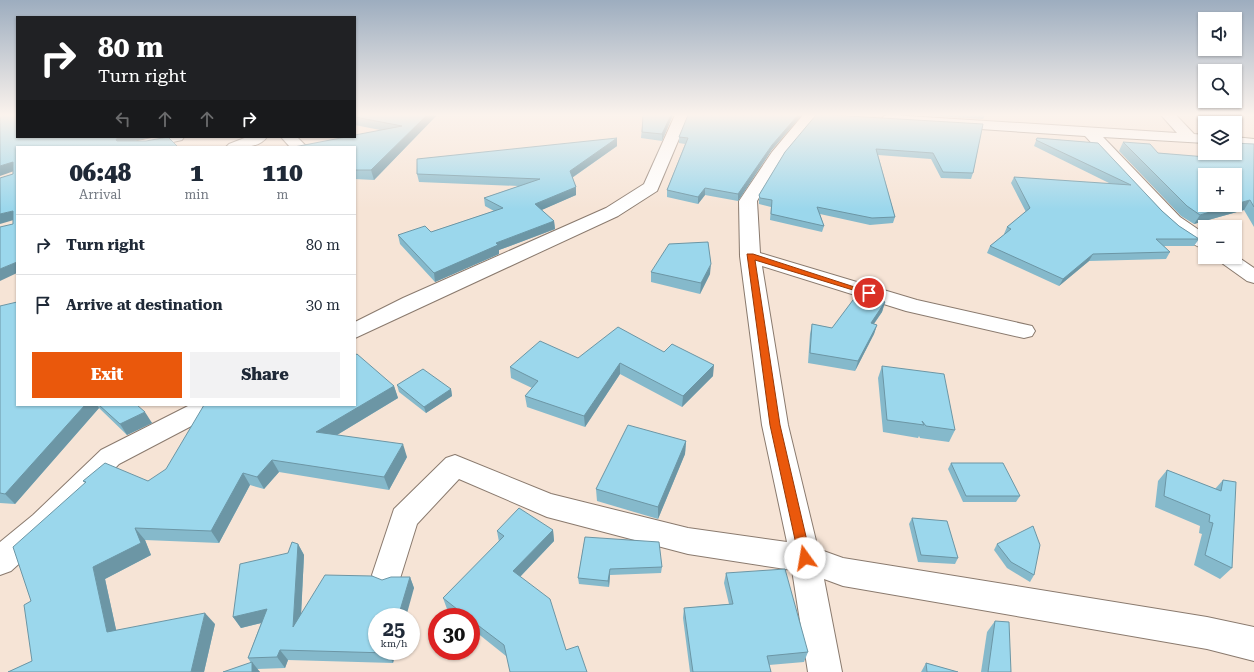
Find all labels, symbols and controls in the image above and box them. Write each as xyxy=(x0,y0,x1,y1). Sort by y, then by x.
map controls xyxy=(1198,12,1242,264)
button: sound xyxy=(1198,12,1242,56)
text: 80 m xyxy=(98,31,163,64)
icon: right xyxy=(32,32,84,84)
button: search xyxy=(1198,64,1242,108)
text: Turn right xyxy=(98,65,186,86)
icon: left xyxy=(112,108,134,130)
icon: ahead xyxy=(154,108,176,130)
icon: ahead xyxy=(196,108,218,130)
icon: right xyxy=(238,108,260,130)
button: layers xyxy=(1198,116,1242,160)
text: 06:48 xyxy=(69,159,131,187)
text: 1 xyxy=(190,159,203,187)
text: 110 xyxy=(262,159,303,187)
button: + xyxy=(1198,168,1242,212)
text: Arrival xyxy=(79,187,121,202)
text: min xyxy=(184,187,209,202)
text: m xyxy=(276,187,288,202)
button: − xyxy=(1198,220,1242,264)
icon: right xyxy=(32,234,54,256)
text: Turn right xyxy=(66,236,145,254)
text: 80 m xyxy=(306,236,340,254)
pin xyxy=(852,276,886,310)
icon: arrive xyxy=(858,282,880,304)
icon: arrive xyxy=(32,294,54,316)
text: Arrive at destination xyxy=(66,296,222,314)
text: 30 m xyxy=(306,296,340,314)
button: Exit xyxy=(32,352,182,398)
button: Share xyxy=(190,352,340,398)
position arrow xyxy=(784,537,826,579)
speed limit sign: 30 xyxy=(428,608,480,660)
text: 25 xyxy=(383,617,405,641)
text: km/h xyxy=(381,638,407,649)

